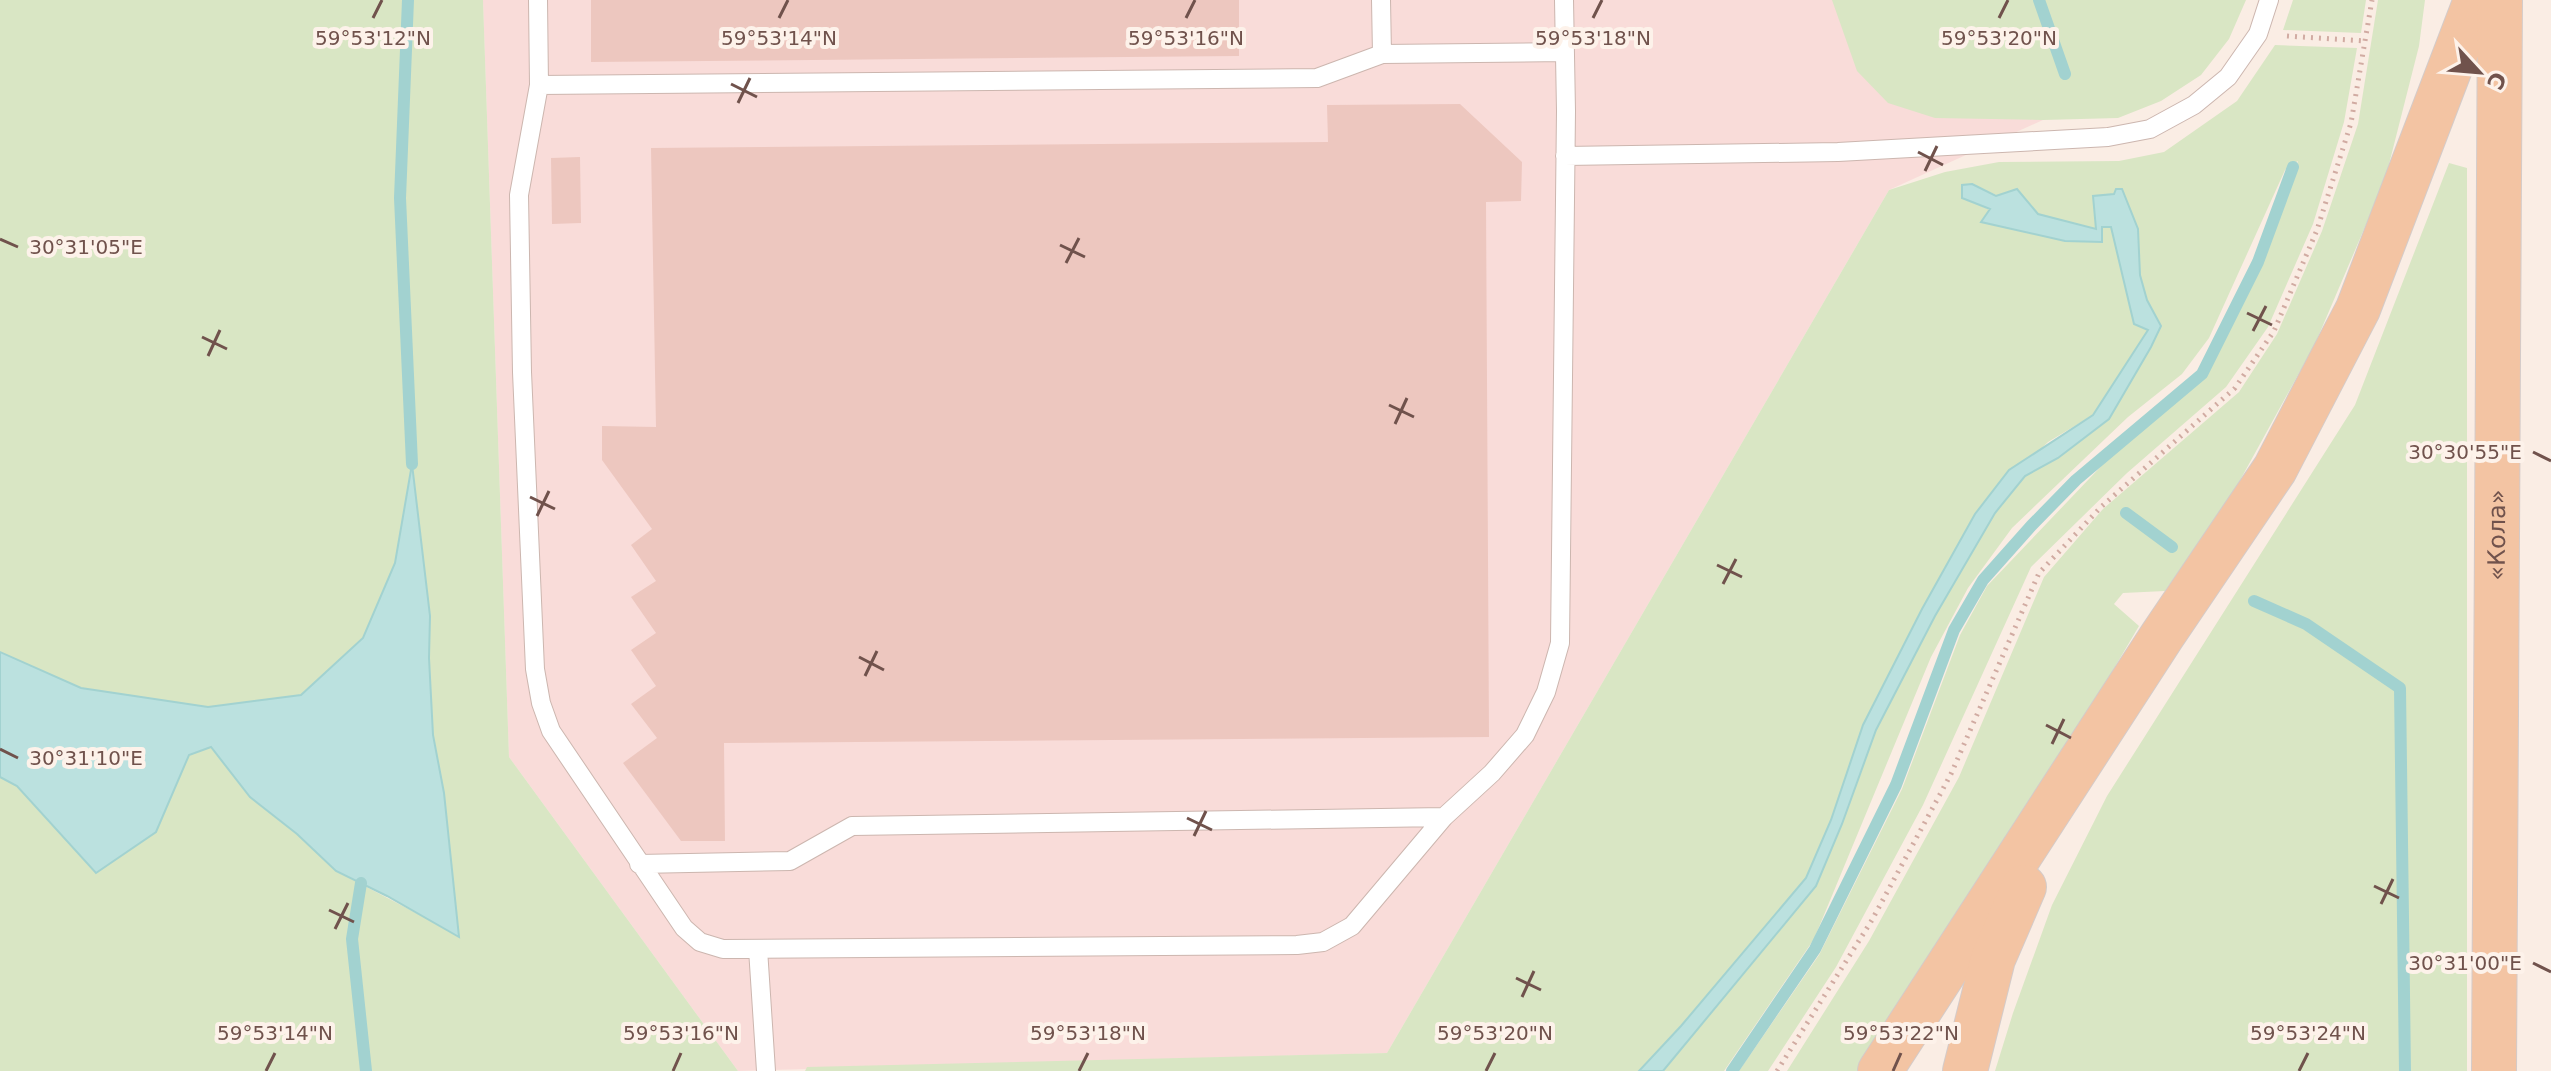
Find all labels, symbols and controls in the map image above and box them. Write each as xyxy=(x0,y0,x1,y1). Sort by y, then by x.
text: 59°53'12"N xyxy=(315,26,431,50)
text: 59°53'14"N xyxy=(721,26,837,50)
text: 59°53'16"N xyxy=(1128,26,1244,50)
text: 59°53'18"N xyxy=(1535,26,1651,50)
text: 59°53'20"N xyxy=(1941,26,2057,50)
north arrow xyxy=(2439,32,2519,112)
text: С xyxy=(2482,68,2511,93)
text: 30°31'05"E xyxy=(29,235,143,259)
text: 30°30'55"E xyxy=(2408,440,2522,464)
street label: «Кола» xyxy=(2483,489,2511,581)
text: 30°31'10"E xyxy=(29,746,143,770)
text: 30°31'00"E xyxy=(2408,951,2522,975)
text: 59°53'14"N xyxy=(217,1021,333,1045)
text: 59°53'16"N xyxy=(623,1021,739,1045)
text: 59°53'18"N xyxy=(1030,1021,1146,1045)
text: 59°53'20"N xyxy=(1437,1021,1553,1045)
text: 59°53'22"N xyxy=(1843,1021,1959,1045)
text: 59°53'24"N xyxy=(2250,1021,2366,1045)

